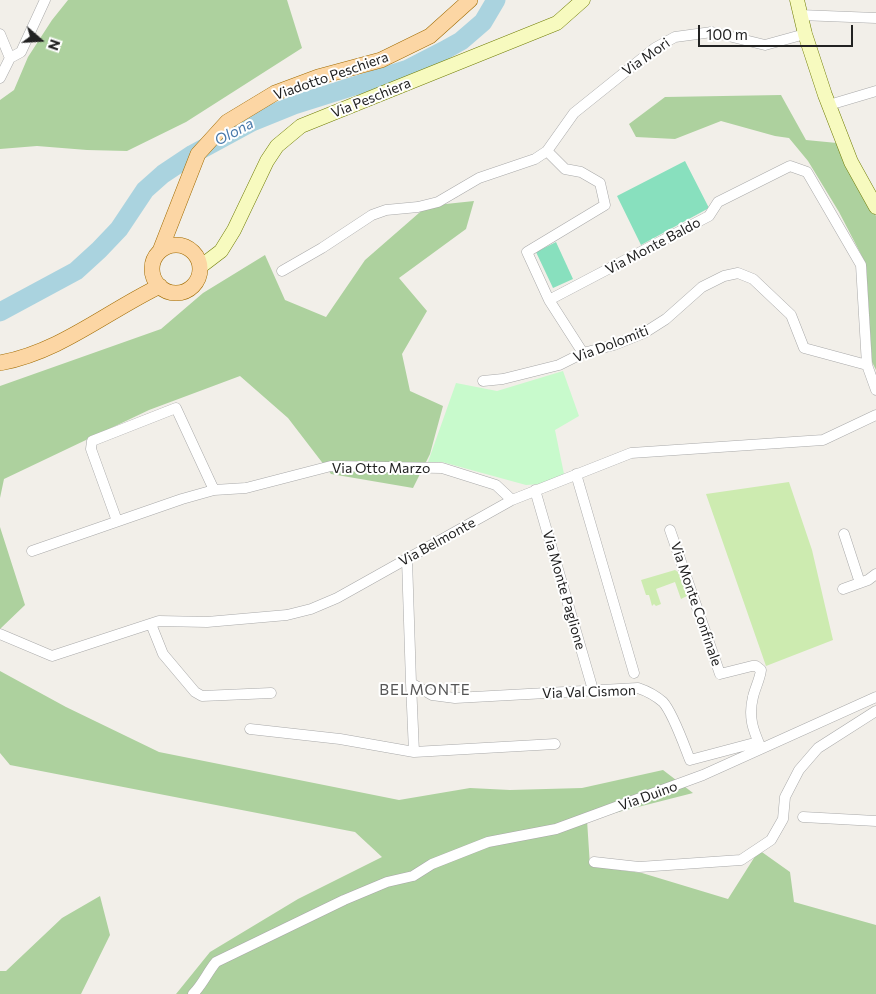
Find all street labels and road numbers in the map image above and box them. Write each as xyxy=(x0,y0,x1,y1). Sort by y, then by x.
street label: Via Mori xyxy=(619,35,673,79)
street label: Viadotto Peschiera xyxy=(271,48,391,104)
street label: Via Peschiera xyxy=(329,74,413,122)
street label: Via Monte Baldo xyxy=(603,214,703,278)
street label: Via Dolomiti xyxy=(571,322,651,366)
street label: Via Otto Marzo xyxy=(332,460,430,476)
street label: Via Belmonte xyxy=(396,514,478,570)
street label: Via Monte Paglione xyxy=(539,528,589,652)
street label: Via Monte Confinale xyxy=(667,540,725,668)
street label: Via Val Cismon xyxy=(542,682,636,702)
street label: Via Duino xyxy=(616,778,680,814)

